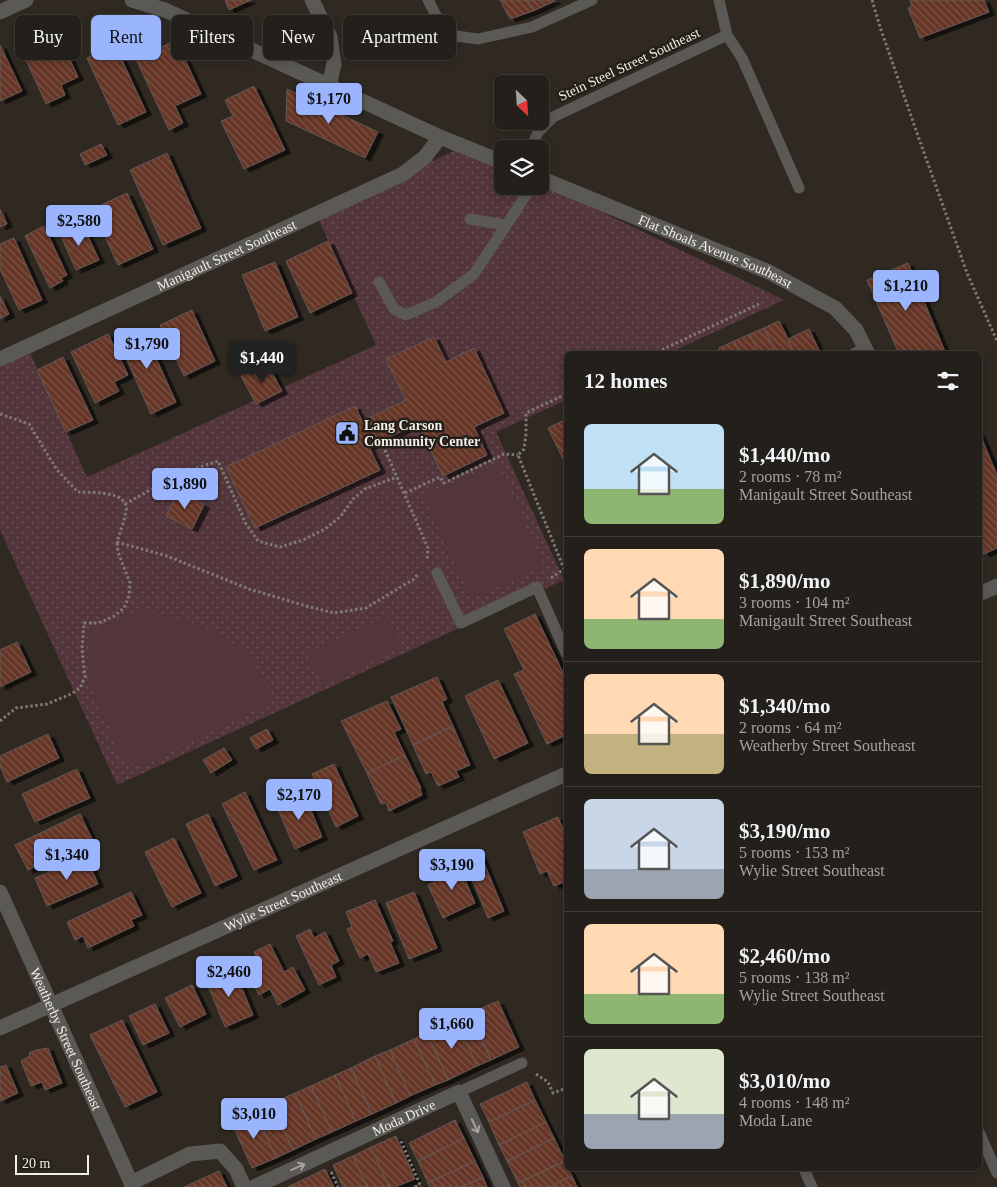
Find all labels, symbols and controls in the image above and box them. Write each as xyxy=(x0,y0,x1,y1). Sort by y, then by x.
chip: Buy xyxy=(15,15,81,60)
chip: Rent xyxy=(91,15,161,60)
chip: Filters xyxy=(171,15,253,60)
chip: New xyxy=(263,15,333,60)
chip: Apartment xyxy=(343,15,456,60)
street label: Stein Steel Street Southeast xyxy=(556,25,702,104)
north arrow xyxy=(494,75,549,130)
map controls xyxy=(494,75,549,195)
pin: $1,170 xyxy=(288,82,370,125)
text: $1,170 xyxy=(307,90,351,107)
button: layers xyxy=(494,140,549,195)
pin: $2,580 xyxy=(38,204,120,247)
text: $2,580 xyxy=(57,212,101,229)
street label: Flat Shoals Avenue Southeast xyxy=(636,212,795,291)
street label: Manigault Street Southeast xyxy=(154,217,299,294)
pin: $1,210 xyxy=(865,270,947,312)
text: $1,210 xyxy=(884,277,928,294)
pin: $1,790 xyxy=(106,328,188,370)
text: $1,790 xyxy=(125,335,169,352)
pin: $1,440 xyxy=(221,342,303,384)
text: $1,440 xyxy=(240,349,284,366)
icon: filters xyxy=(934,367,962,395)
text: 12 homes xyxy=(584,369,667,393)
place label: Lang Carson Community Center xyxy=(364,418,480,449)
public building icon: Lang Carson Community Center xyxy=(334,420,360,446)
text: $1,440/mo xyxy=(739,443,831,467)
icon: home xyxy=(624,444,684,504)
pin: $1,890 xyxy=(144,468,226,510)
text: 2 rooms · 78 m² xyxy=(739,468,842,485)
text: $1,890 xyxy=(163,475,207,492)
text: Manigault Street Southeast xyxy=(739,486,912,503)
icon: home xyxy=(624,569,684,629)
text: $1,890/mo xyxy=(739,569,831,593)
text: 3 rooms · 104 m² xyxy=(739,594,850,611)
text: Manigault Street Southeast xyxy=(739,612,912,629)
icon: home xyxy=(624,694,684,754)
text: $1,340/mo xyxy=(739,694,831,718)
text: 2 rooms · 64 m² xyxy=(739,719,842,736)
text: Weatherby Street Southeast xyxy=(739,737,915,754)
pin: $2,170 xyxy=(258,778,340,821)
text: $2,170 xyxy=(277,786,321,803)
icon: home xyxy=(624,819,684,879)
text: $3,190/mo xyxy=(739,819,831,843)
pin: $1,340 xyxy=(26,838,108,881)
text: 5 rooms · 153 m² xyxy=(739,844,850,861)
text: $1,340 xyxy=(45,846,89,863)
pin: $3,190 xyxy=(411,848,493,891)
text: $3,190 xyxy=(430,856,474,873)
text: Wylie Street Southeast xyxy=(739,862,885,879)
street label: Wylie Street Southeast xyxy=(222,869,344,934)
icon: home xyxy=(624,944,684,1004)
text: $2,460/mo xyxy=(739,944,831,968)
pin: $2,460 xyxy=(188,956,270,998)
text: $2,460 xyxy=(207,963,251,980)
street label: Weatherby Street Southeast xyxy=(27,965,104,1113)
text: 5 rooms · 138 m² xyxy=(739,969,850,986)
text: Wylie Street Southeast xyxy=(739,987,885,1004)
pin: $1,660 xyxy=(411,1008,493,1050)
text: $1,660 xyxy=(430,1015,474,1032)
icon: home xyxy=(624,1069,684,1129)
text: $3,010/mo xyxy=(739,1069,831,1093)
text: 4 rooms · 148 m² xyxy=(739,1094,850,1111)
street label: Moda Drive xyxy=(370,1097,438,1139)
pin: $3,010 xyxy=(213,1098,295,1140)
text: $3,010 xyxy=(232,1105,276,1122)
text: Moda Lane xyxy=(739,1112,812,1129)
one-way arrow xyxy=(471,1118,480,1133)
scale bar xyxy=(15,1152,89,1175)
text: 20 m xyxy=(22,1156,50,1171)
one-way arrow xyxy=(290,1161,305,1171)

